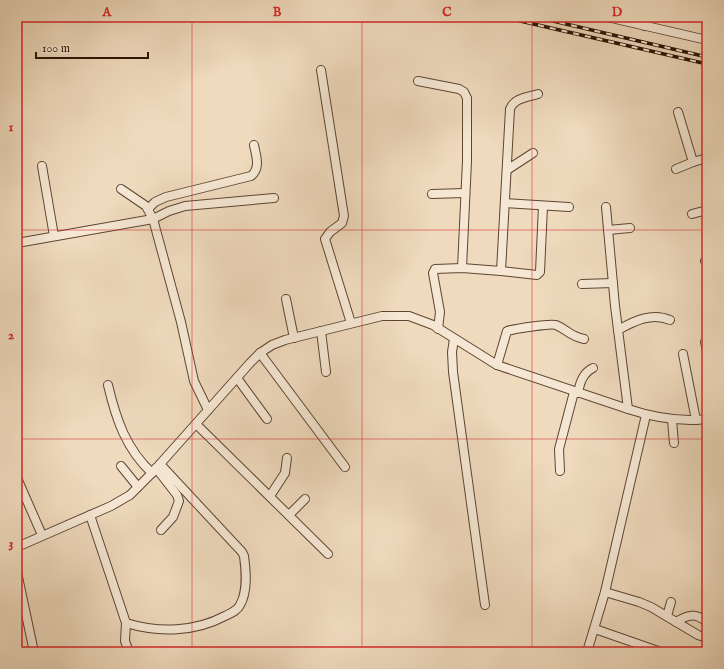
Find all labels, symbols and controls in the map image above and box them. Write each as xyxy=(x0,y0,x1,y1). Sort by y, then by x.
text: A xyxy=(102,4,113,21)
text: B xyxy=(273,4,282,21)
text: C xyxy=(442,4,452,21)
text: D xyxy=(612,4,623,21)
scale bar xyxy=(36,34,148,60)
text: 100 m xyxy=(42,41,70,56)
text: 1 xyxy=(9,119,14,136)
text: 2 xyxy=(8,327,14,344)
text: 3 xyxy=(9,535,14,552)

